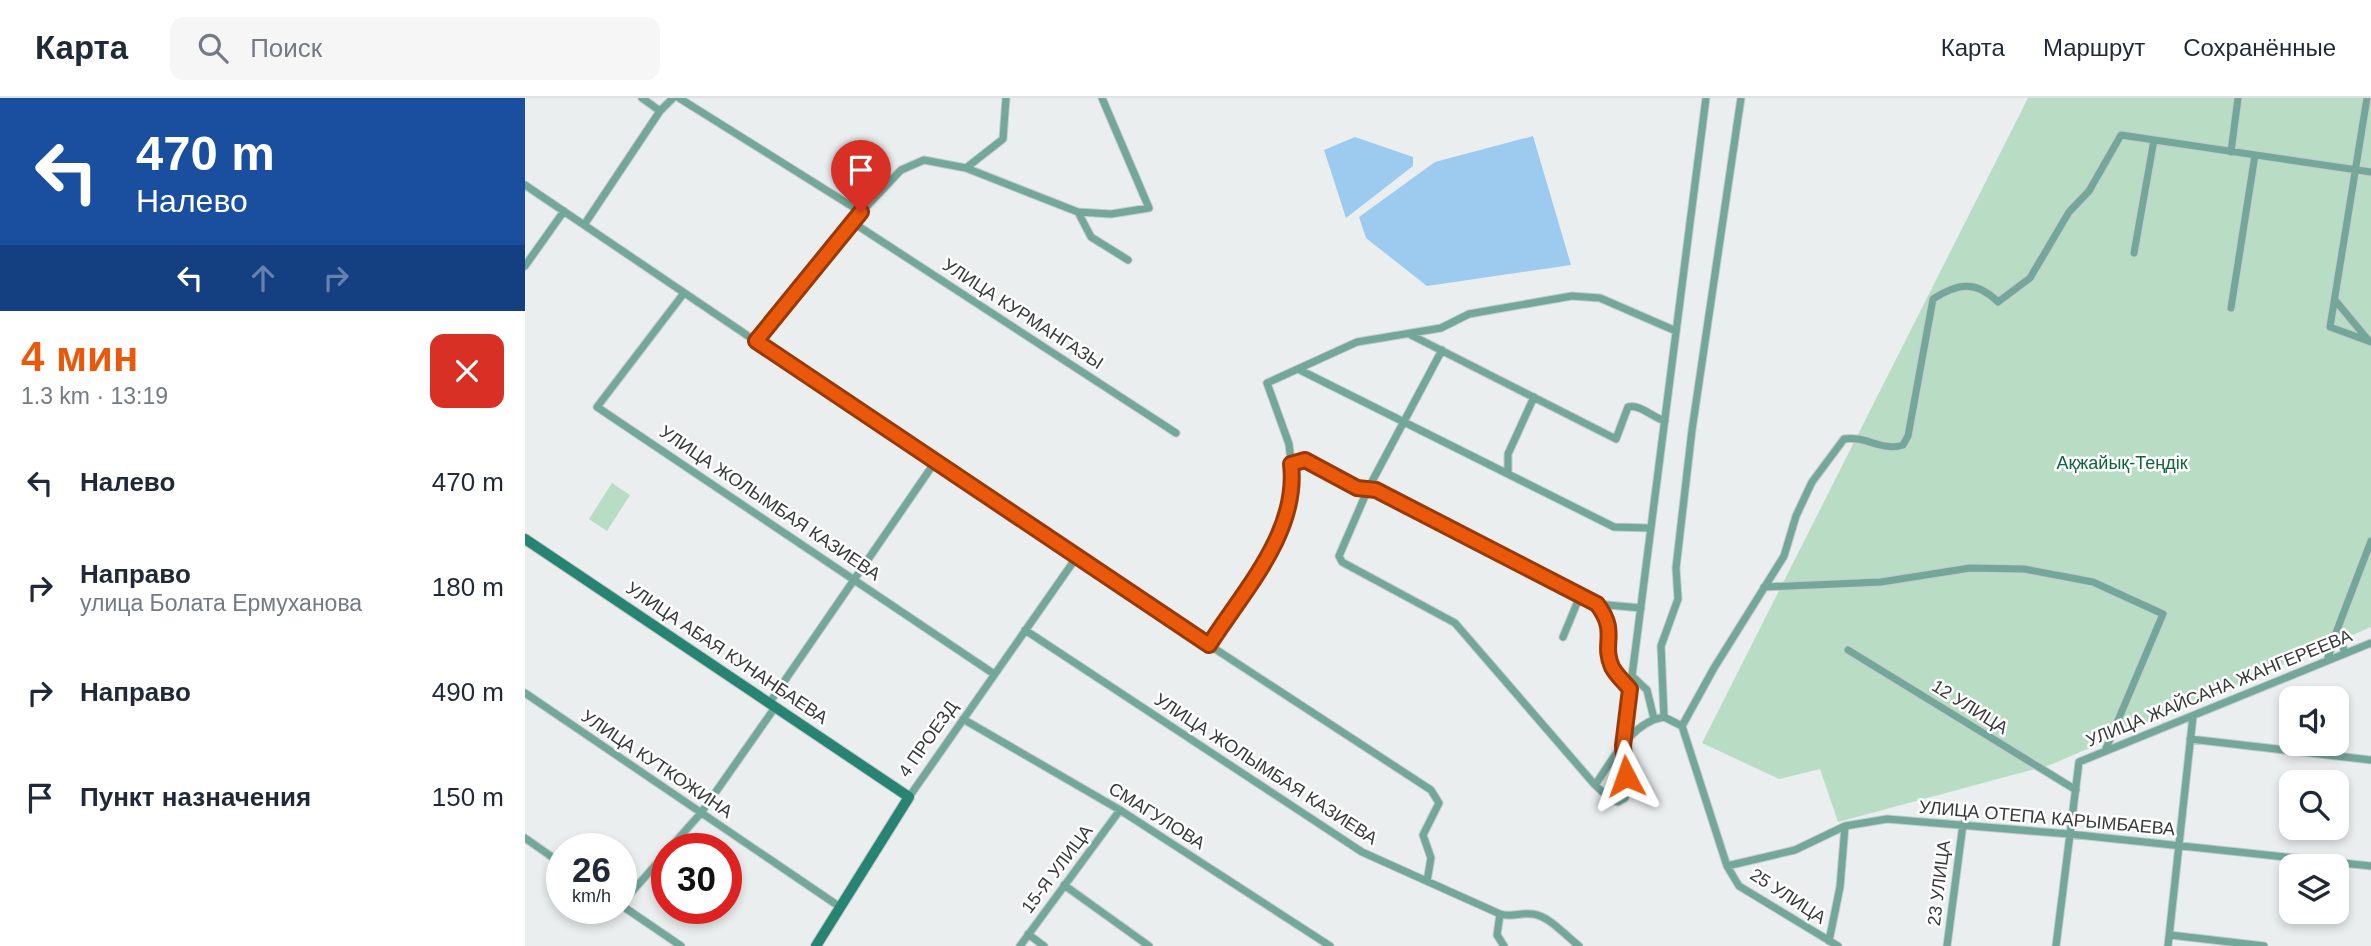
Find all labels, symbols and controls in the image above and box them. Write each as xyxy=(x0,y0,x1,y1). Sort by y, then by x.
search box xyxy=(170,17,660,80)
text: Карта xyxy=(35,29,128,66)
icon: search xyxy=(194,29,232,67)
text: Поиск xyxy=(250,33,322,63)
text: Карта xyxy=(1941,34,2005,61)
text: Маршрут xyxy=(2043,34,2145,61)
text: Сохранённые xyxy=(2183,34,2336,61)
icon: left xyxy=(21,126,112,217)
text: 470 m xyxy=(136,126,275,180)
pin xyxy=(831,140,891,212)
icon: arrive xyxy=(842,151,880,189)
text: Налево xyxy=(136,183,248,219)
street label: УЛИЦА КУРМАНГАЗЫ xyxy=(939,255,1107,373)
icon: left xyxy=(171,259,209,297)
icon: ahead xyxy=(244,259,282,297)
icon: right xyxy=(317,259,355,297)
text: 4 мин xyxy=(21,333,138,380)
button: close xyxy=(430,334,504,408)
text: 1.3 km · 13:19 xyxy=(21,383,168,409)
street label: УЛИЦА ЖОЛЫМБАЯ КАЗИЕВА xyxy=(656,422,884,584)
park label: Ақжайық-Теңдік xyxy=(2056,453,2188,473)
icon: left xyxy=(21,464,59,502)
text: Налево xyxy=(80,467,175,497)
text: 470 m xyxy=(432,467,504,497)
text: Направо xyxy=(80,559,191,589)
icon: right xyxy=(21,569,59,607)
text: 180 m xyxy=(432,572,504,602)
street label: УЛИЦА АБАЯ КУНАНБАЕВА xyxy=(623,578,831,728)
text: улица Болата Ермуханова xyxy=(80,590,362,616)
street label: УЛИЦА ЖАЙСАНА ЖАНГЕРЕЕВА xyxy=(2083,624,2355,751)
icon: right xyxy=(21,674,59,712)
street label: 12 УЛИЦА xyxy=(1928,676,2012,738)
text: Направо xyxy=(80,677,191,707)
text: 490 m xyxy=(432,677,504,707)
map controls xyxy=(2279,686,2349,924)
button: sound xyxy=(2279,686,2349,756)
street label: УЛИЦА ЖОЛЫМБАЯ КАЗИЕВА xyxy=(1151,689,1381,849)
street label: 4 ПРОЕЗД xyxy=(895,697,961,781)
street label: УЛИЦА КУТКОЖИНА xyxy=(578,706,736,822)
position arrow xyxy=(1589,739,1663,813)
button: search xyxy=(2279,770,2349,840)
street label: СМАГУЛОВА xyxy=(1105,778,1209,854)
icon: arrive xyxy=(21,779,59,817)
text: Пункт назначения xyxy=(80,782,311,812)
text: 150 m xyxy=(432,782,504,812)
street label: УЛИЦА ОТЕПА КАРЫМБАЕВА xyxy=(1918,797,2176,839)
street label: 15-Я УЛИЦА xyxy=(1017,821,1097,917)
speed limit sign: 30 xyxy=(651,833,742,924)
street label: 23 УЛИЦА xyxy=(1924,839,1954,927)
text: 26 xyxy=(572,850,611,889)
button: layers xyxy=(2279,854,2349,924)
street label: 25 УЛИЦА xyxy=(1747,864,1829,928)
text: km/h xyxy=(572,886,611,906)

